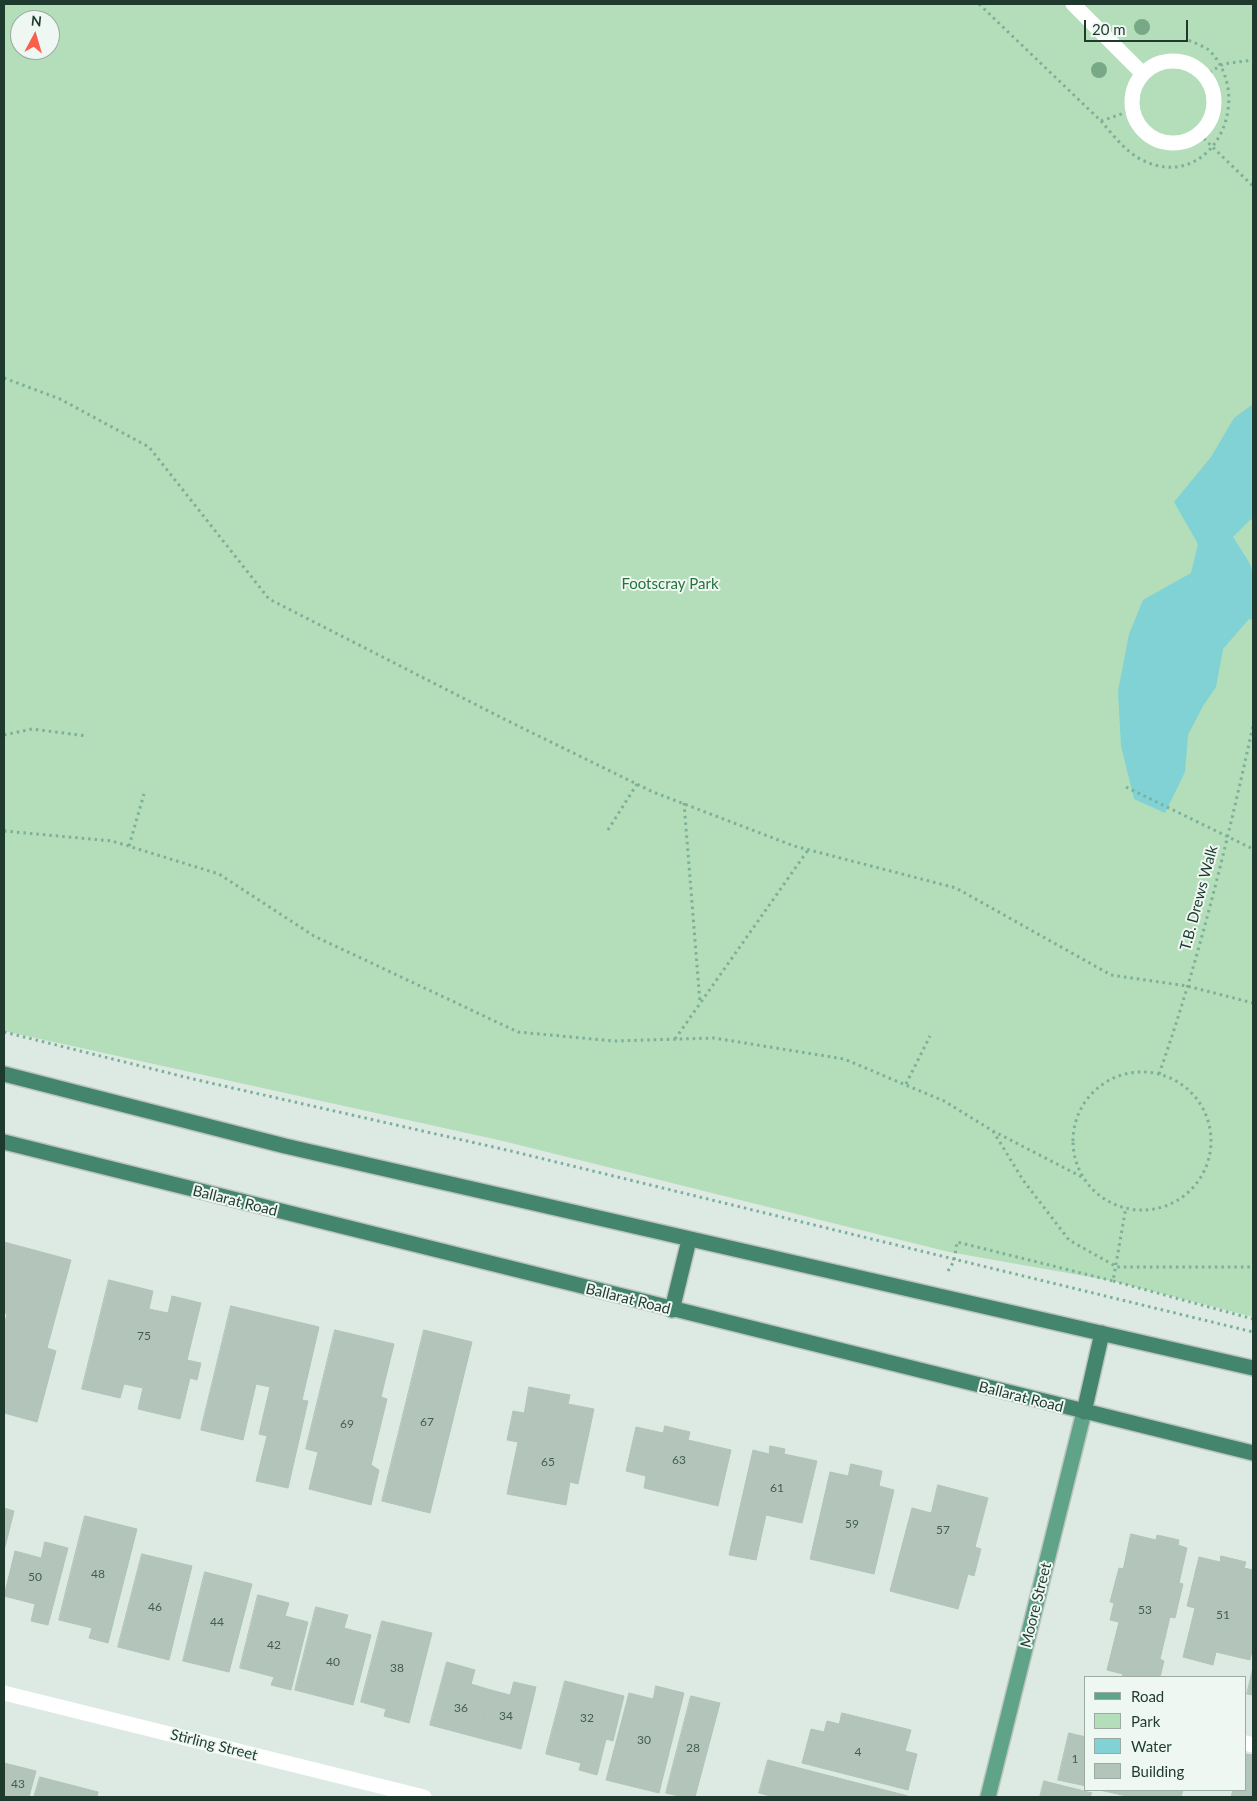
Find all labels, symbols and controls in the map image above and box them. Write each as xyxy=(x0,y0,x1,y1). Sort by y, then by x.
north arrow xyxy=(10,10,60,60)
scale bar xyxy=(1087,10,1191,42)
text: N xyxy=(30,12,43,30)
text: 20 m xyxy=(1092,20,1126,38)
park label: Footscray Park xyxy=(621,575,719,593)
street label: T.B. Drews Walk xyxy=(1176,843,1222,953)
street label: Ballarat Road xyxy=(191,1182,279,1220)
street label: Ballarat Road xyxy=(584,1280,672,1318)
house number: 75 xyxy=(137,1329,151,1343)
street label: Ballarat Road xyxy=(977,1378,1065,1416)
house number: 67 xyxy=(420,1415,434,1429)
house number: 69 xyxy=(340,1417,354,1431)
house number: 63 xyxy=(672,1453,686,1467)
house number: 65 xyxy=(541,1455,555,1469)
house number: 61 xyxy=(770,1481,784,1495)
house number: 59 xyxy=(845,1517,859,1531)
house number: 57 xyxy=(936,1523,950,1537)
street label: Moore Street xyxy=(1017,1561,1055,1649)
house number: 48 xyxy=(91,1567,105,1581)
house number: 50 xyxy=(28,1570,42,1584)
house number: 46 xyxy=(148,1600,162,1614)
house number: 53 xyxy=(1138,1603,1152,1617)
house number: 51 xyxy=(1216,1608,1230,1622)
house number: 44 xyxy=(210,1615,224,1629)
house number: 42 xyxy=(267,1638,281,1652)
house number: 40 xyxy=(326,1655,340,1669)
house number: 38 xyxy=(390,1661,404,1675)
legend xyxy=(1084,1676,1247,1791)
text: Road xyxy=(1131,1687,1164,1705)
house number: 36 xyxy=(454,1701,468,1715)
house number: 34 xyxy=(499,1709,513,1723)
house number: 32 xyxy=(580,1711,594,1725)
text: Park xyxy=(1131,1712,1160,1730)
street label: Stirling Street xyxy=(169,1725,259,1765)
house number: 30 xyxy=(637,1733,651,1747)
text: Water xyxy=(1131,1737,1172,1755)
house number: 28 xyxy=(686,1741,700,1755)
house number: 4 xyxy=(855,1745,861,1759)
house number: 1 xyxy=(1072,1752,1078,1766)
text: Building xyxy=(1131,1762,1184,1780)
house number: 43 xyxy=(11,1777,25,1791)

